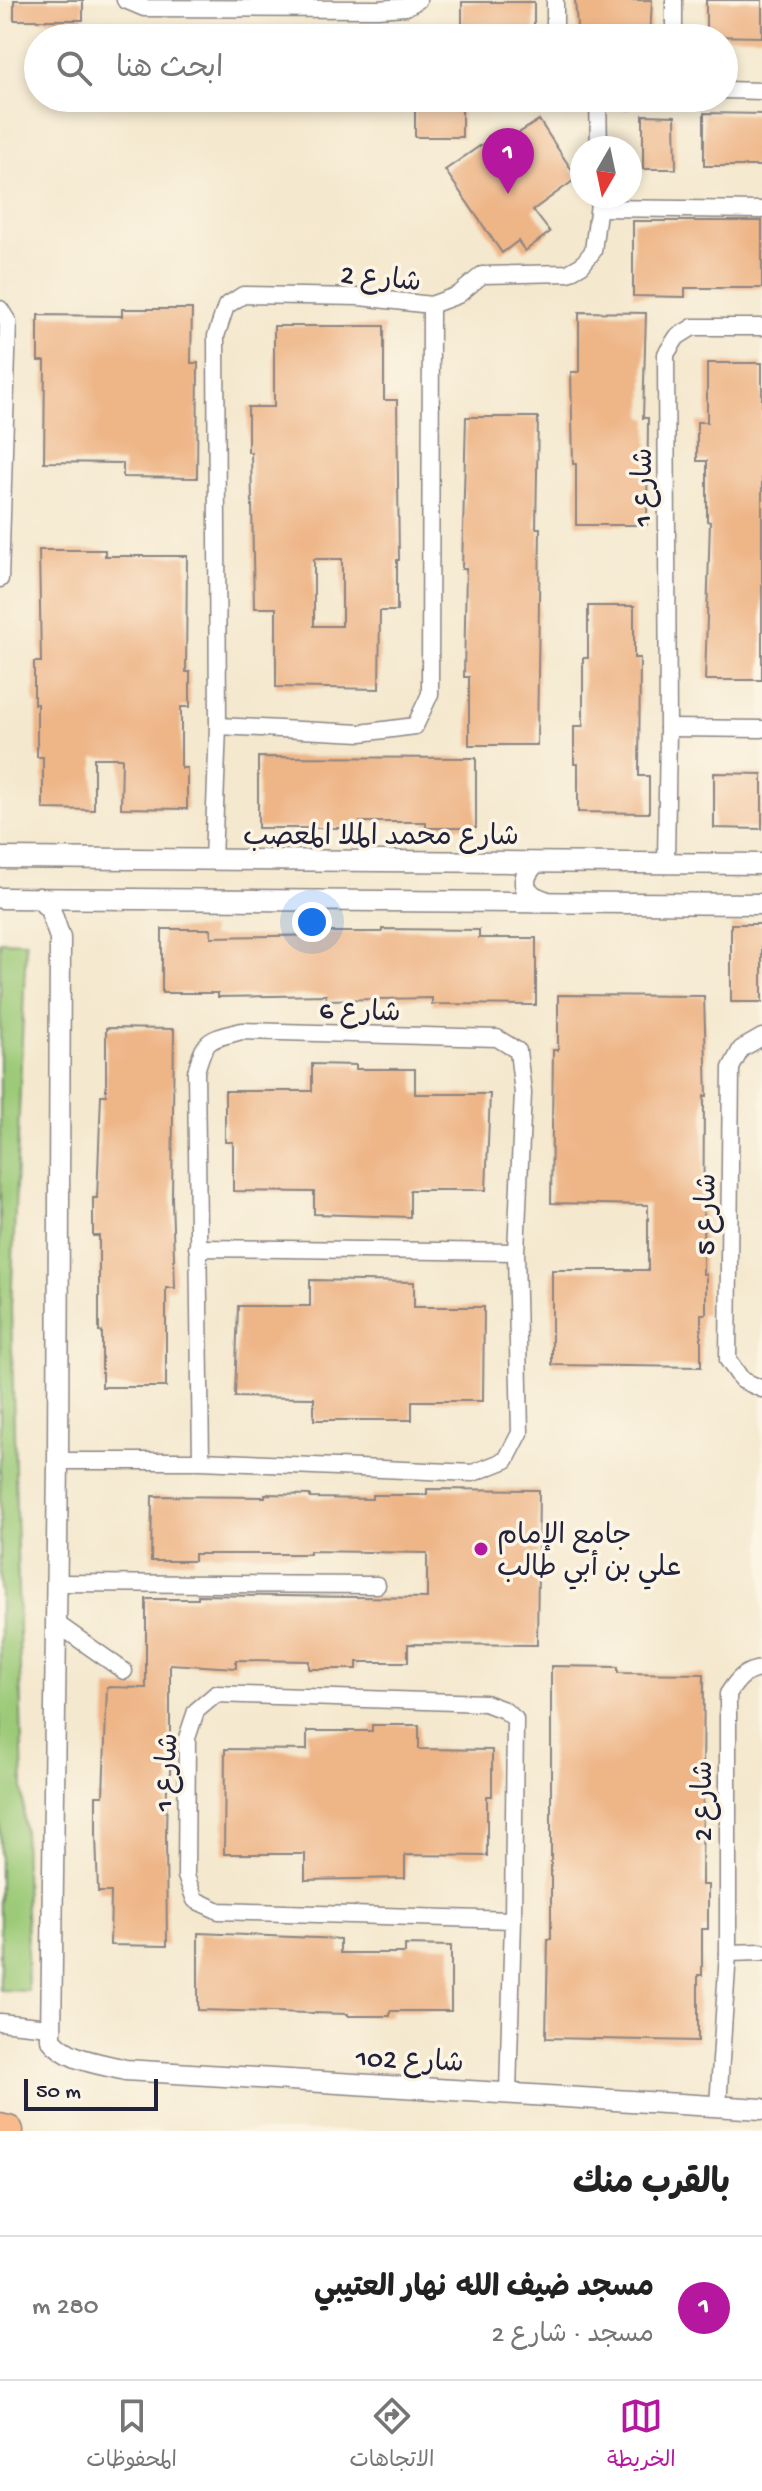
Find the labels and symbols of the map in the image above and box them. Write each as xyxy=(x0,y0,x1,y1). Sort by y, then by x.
pin: 1 xyxy=(482,128,534,194)
north arrow xyxy=(570,136,642,208)
street label: شارع 2 xyxy=(339,260,423,301)
street label: شارع 1 xyxy=(629,448,662,527)
street label: شارع محمد الملا المعصب xyxy=(243,822,519,855)
your location xyxy=(292,902,332,942)
street label: شارع 6 xyxy=(319,996,401,1031)
street label: شارع 5 xyxy=(691,1173,726,1255)
place label: جامع الإمام علي بن أبي طالب xyxy=(497,1521,681,1590)
marker: جامع الإمام علي بن أبي طالب xyxy=(472,1540,490,1558)
street label: شارع 1 xyxy=(149,1732,188,1814)
street label: شارع 2 xyxy=(689,1761,722,1841)
street label: شارع 102 xyxy=(354,2043,465,2082)
scale bar xyxy=(24,2075,158,2111)

